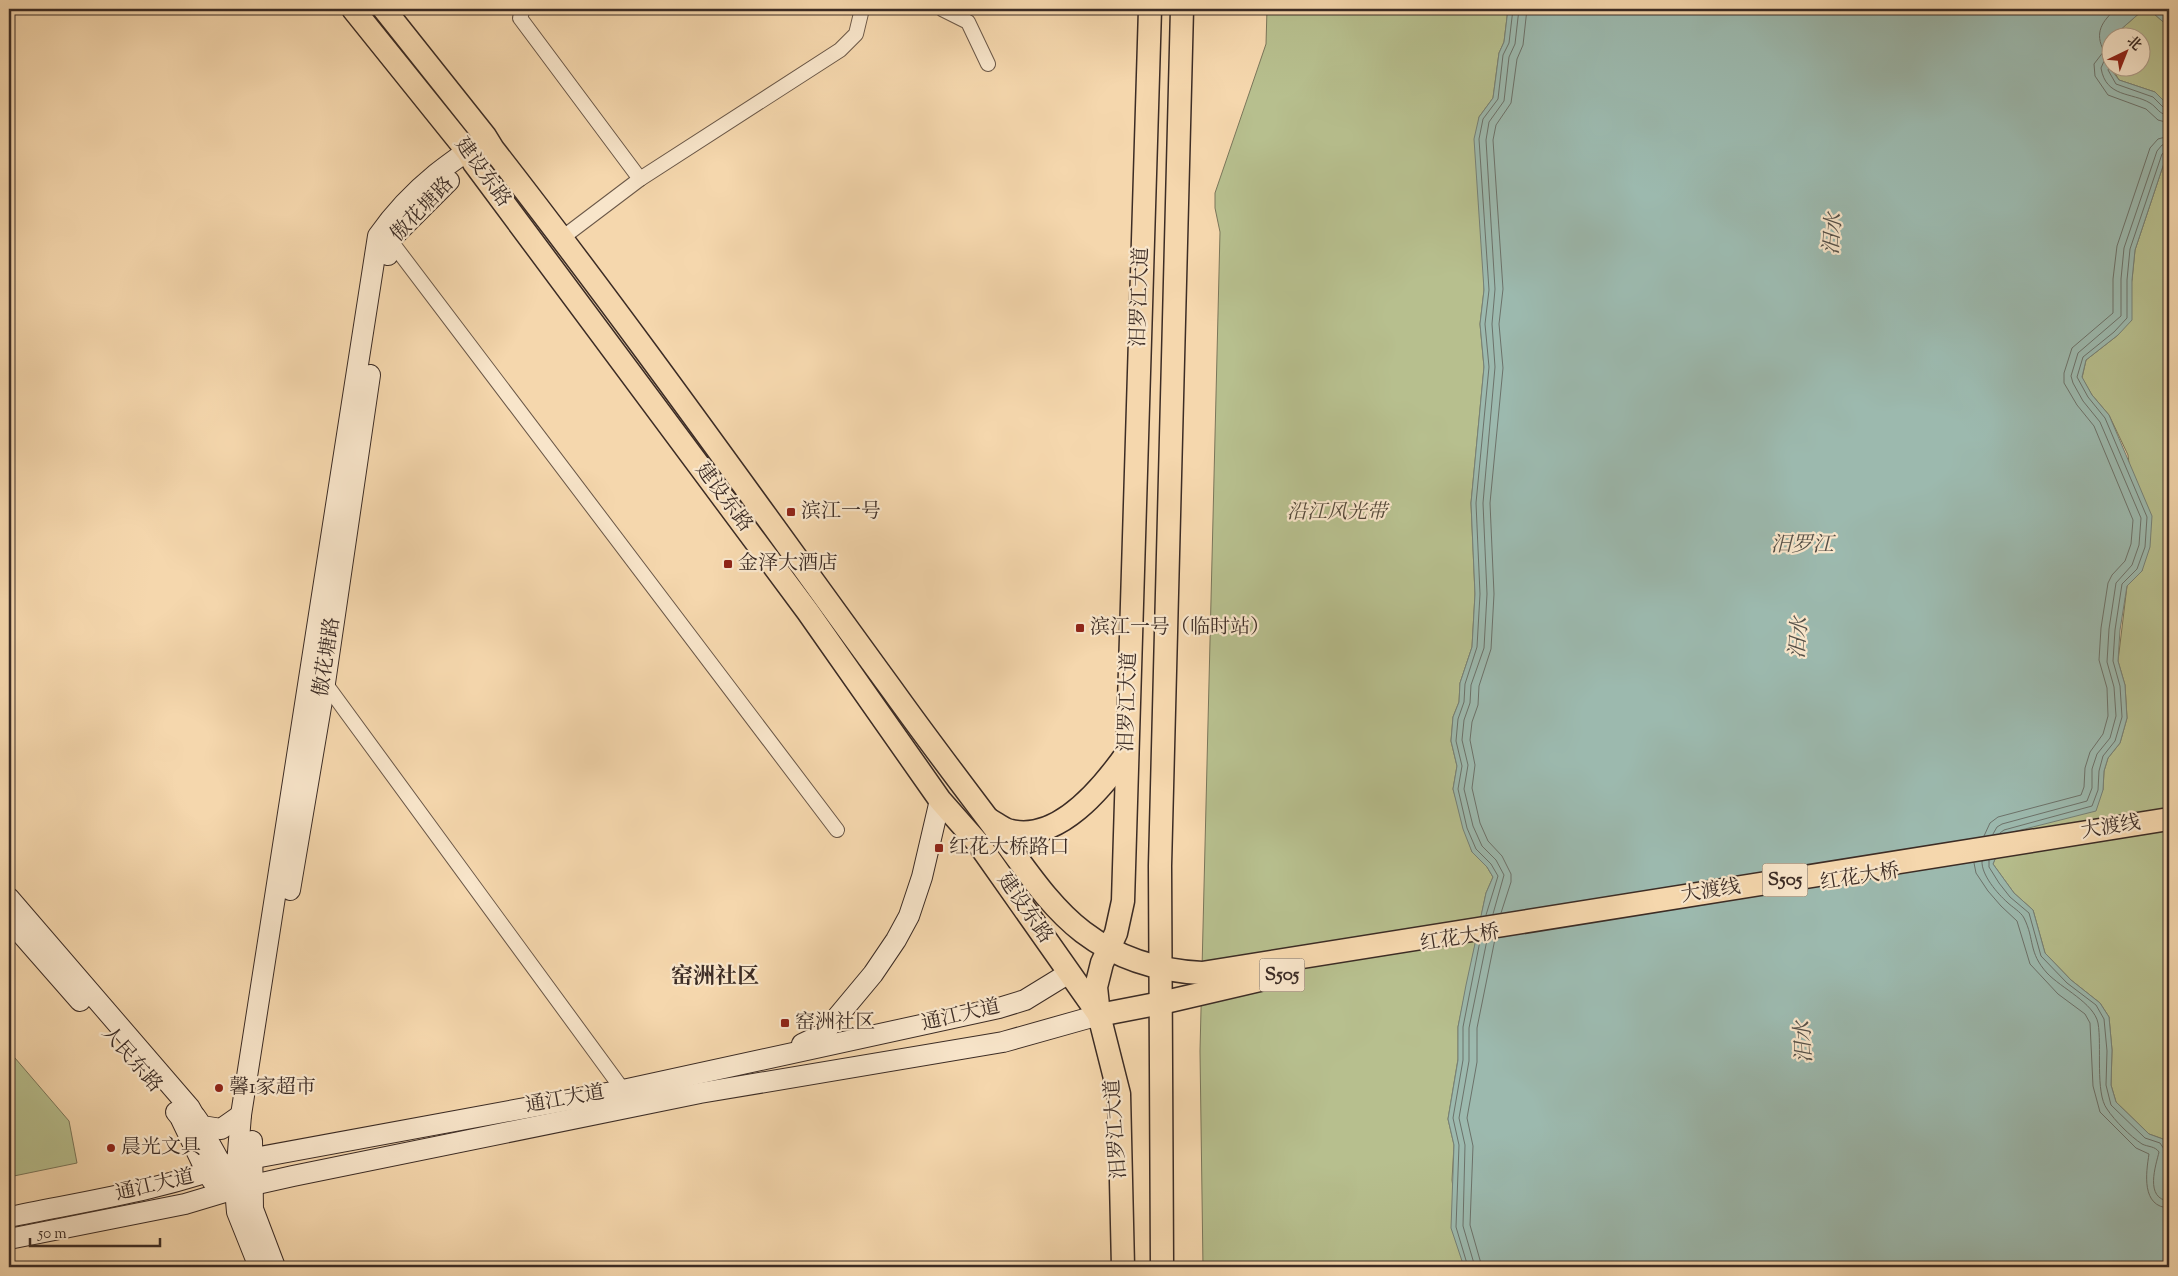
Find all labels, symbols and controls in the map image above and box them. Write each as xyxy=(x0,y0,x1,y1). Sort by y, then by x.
north arrow xyxy=(2100,28,2150,78)
text: 北 xyxy=(2122,32,2145,56)
street label: 建设东路 xyxy=(447,132,517,214)
street label: 傲花塘路 xyxy=(385,171,461,249)
water label: 汨水 xyxy=(1817,210,1851,256)
street label: 汨罗江大道 xyxy=(1125,247,1157,347)
street label: 建设东路 xyxy=(687,457,759,539)
place label: 滨江一号 xyxy=(801,498,881,527)
park label: 沿江风光带 xyxy=(1287,499,1390,528)
marker: 滨江一号 xyxy=(785,506,797,518)
water label: 汨罗江 xyxy=(1771,531,1836,561)
place label: 金泽大酒店 xyxy=(738,550,838,579)
marker: 金泽大酒店 xyxy=(722,558,734,570)
place label: 滨江一号（临时站） xyxy=(1090,614,1270,643)
water label: 汨水 xyxy=(1783,614,1817,660)
street label: 傲花塘路 xyxy=(307,615,349,699)
marker: 滨江一号（临时站） xyxy=(1074,622,1086,634)
street label: 汨罗江大道 xyxy=(1113,652,1145,752)
street label: 大渡线 xyxy=(2079,809,2143,847)
place label: 红花大桥路口 xyxy=(949,834,1069,863)
marker: 红花大桥路口 xyxy=(933,842,945,854)
street label: 红花大桥 xyxy=(1818,857,1902,899)
road number: S505 xyxy=(1762,864,1808,896)
street label: 建设东路 xyxy=(989,868,1059,950)
street label: 大渡线 xyxy=(1679,873,1743,911)
street label: 红花大桥 xyxy=(1418,918,1502,960)
road number: S505 xyxy=(1260,958,1304,992)
district label: 窑洲社区 xyxy=(671,962,759,994)
street label: 通江大道 xyxy=(919,993,1003,1039)
place label: 窑洲社区 xyxy=(795,1009,875,1038)
marker: 窑洲社区 xyxy=(779,1017,791,1029)
water label: 汨水 xyxy=(1789,1018,1821,1064)
street label: 人民东路 xyxy=(94,1020,168,1100)
place label: 馨1家超市 xyxy=(229,1074,316,1103)
street label: 汨罗江大道 xyxy=(1099,1078,1135,1180)
street label: 通江大道 xyxy=(523,1079,607,1121)
marker: 馨1家超市 xyxy=(213,1082,225,1094)
place label: 晨光文具 xyxy=(121,1134,201,1163)
marker: 晨光文具 xyxy=(105,1142,117,1154)
street label: 通江大道 xyxy=(113,1163,197,1209)
scale bar xyxy=(30,1216,160,1248)
text: 50 m xyxy=(37,1224,67,1245)

